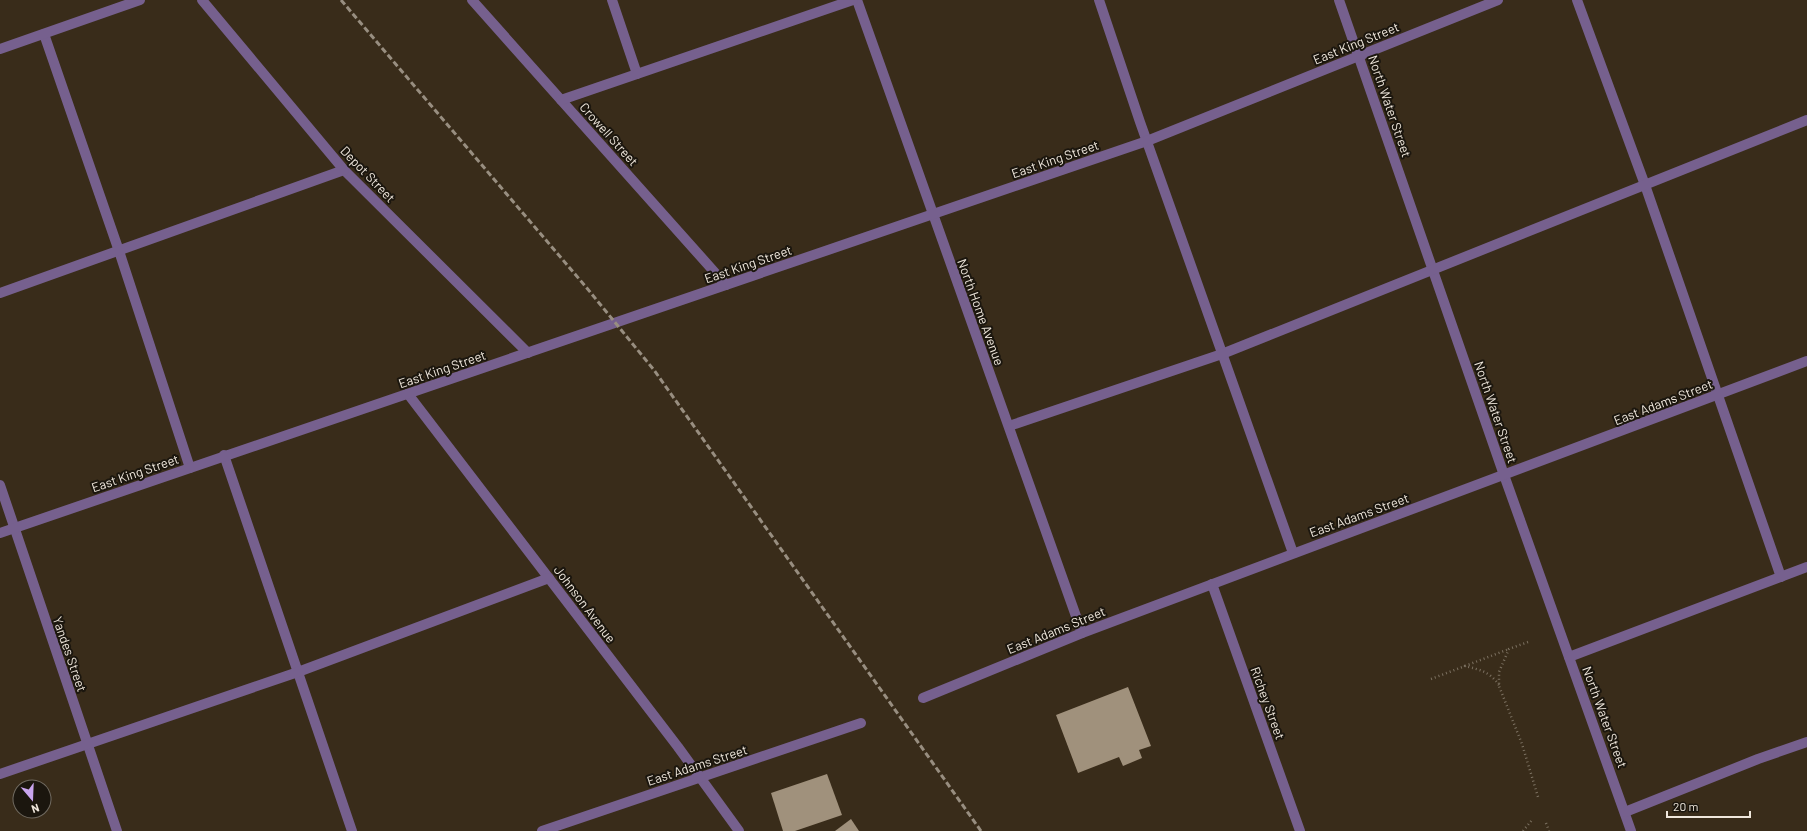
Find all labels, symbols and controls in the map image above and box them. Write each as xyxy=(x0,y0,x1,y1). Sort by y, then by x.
street label: East King Street xyxy=(1311,18,1401,68)
street label: North Water Street xyxy=(1365,53,1415,159)
street label: Crowell Street xyxy=(576,99,642,169)
street label: East King Street xyxy=(1009,137,1101,181)
street label: Depot Street xyxy=(337,143,399,205)
street label: East King Street xyxy=(702,242,794,286)
street label: North Home Avenue xyxy=(954,257,1008,368)
street label: East King Street xyxy=(396,347,488,391)
street label: North Water Street xyxy=(1471,359,1521,465)
street label: East Adams Street xyxy=(1611,376,1715,428)
street label: East King Street xyxy=(89,451,181,495)
street label: East Adams Street xyxy=(1307,490,1411,540)
street label: Johnson Avenue xyxy=(551,562,619,646)
street label: East Adams Street xyxy=(1004,603,1108,657)
street label: Yandes Street xyxy=(50,614,90,694)
street label: North Water Street xyxy=(1579,664,1631,770)
street label: Richey Street xyxy=(1248,665,1288,741)
street label: East Adams Street xyxy=(645,741,749,789)
north arrow xyxy=(12,779,52,819)
scale bar xyxy=(1667,793,1750,819)
text: 20 m xyxy=(1673,799,1699,813)
text: N xyxy=(30,802,41,816)

